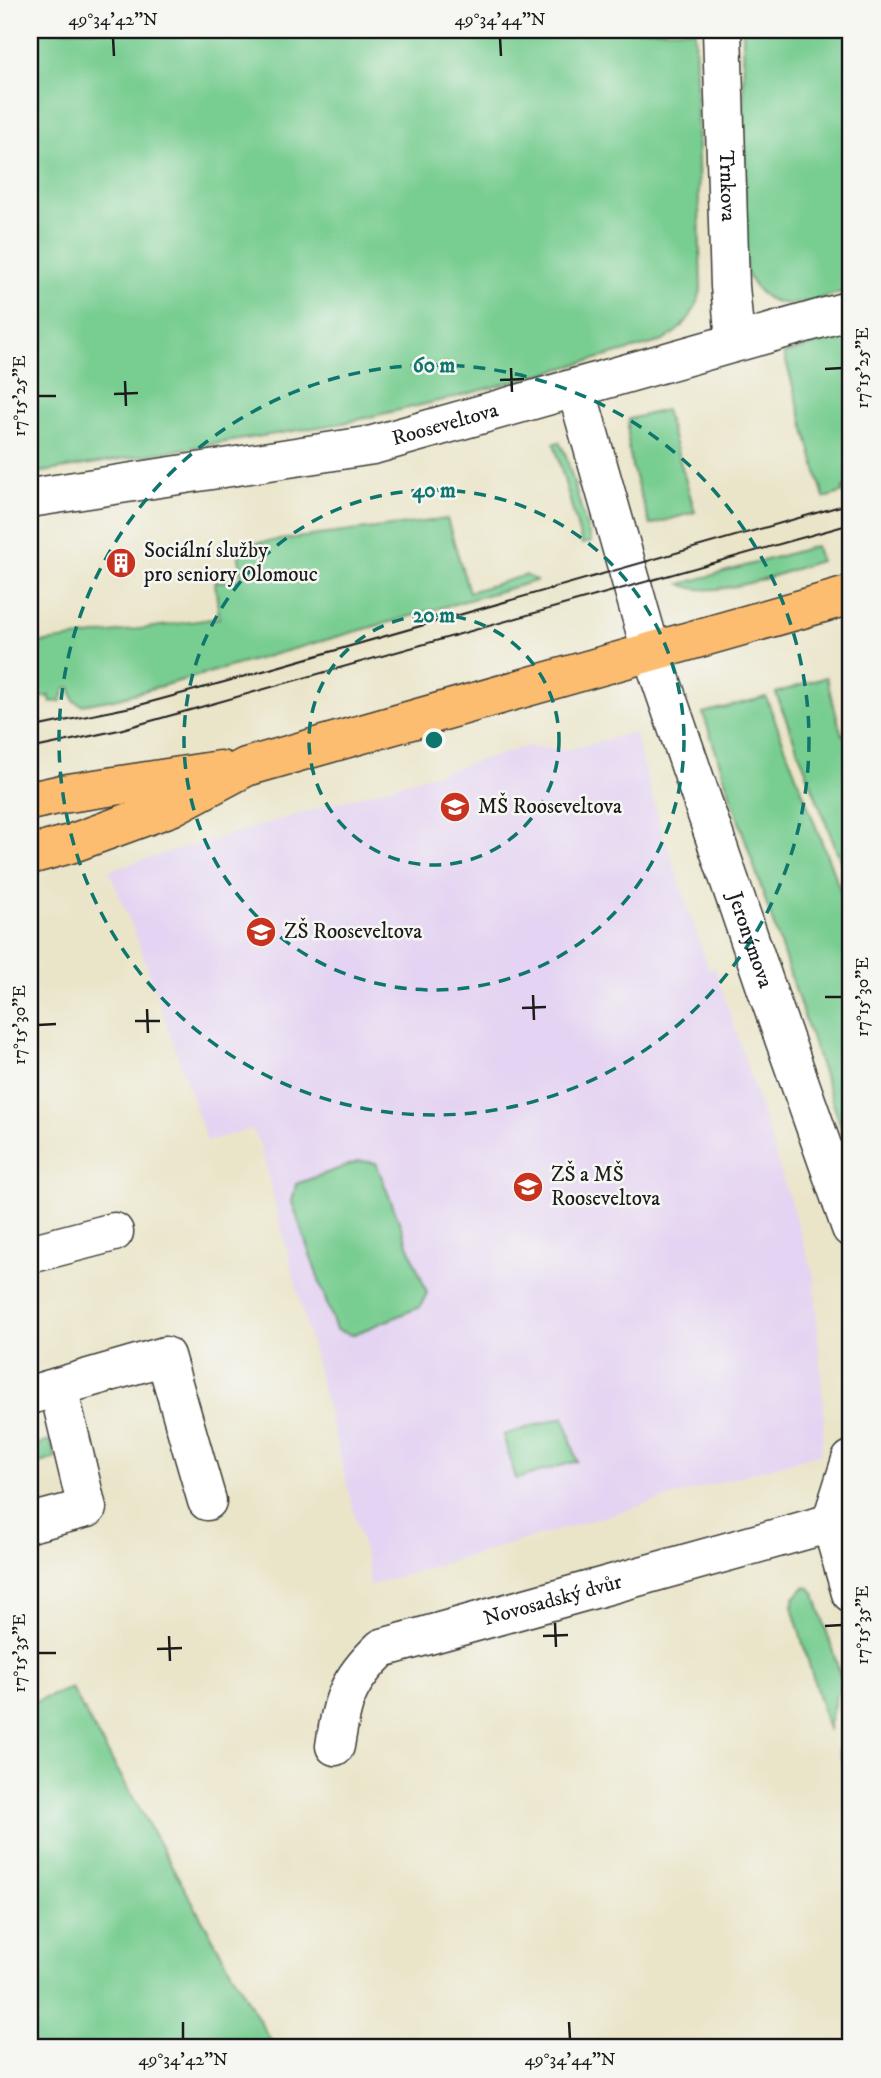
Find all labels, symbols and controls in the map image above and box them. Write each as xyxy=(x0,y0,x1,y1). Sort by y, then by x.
text: 49°34'42"N xyxy=(68,9,158,31)
text: 49°34'44"N xyxy=(454,9,546,31)
street label: Trnkova xyxy=(713,150,741,222)
text: 17°15'25"E xyxy=(852,327,874,409)
text: 60 m xyxy=(413,353,455,379)
text: 17°15'25"E xyxy=(9,355,31,437)
street label: Rooseveltova xyxy=(389,397,501,452)
text: 40 m xyxy=(412,478,456,504)
place label: Sociální služby pro seniory Olomouc xyxy=(143,538,318,588)
building icon: Sociální služby pro seniory Olomouc xyxy=(104,546,138,580)
text: 20 m xyxy=(413,603,455,629)
centre of rings xyxy=(422,728,446,752)
school or university icon: MŠ Rooseveltova xyxy=(438,790,472,824)
place label: MŠ Rooseveltova xyxy=(478,792,622,820)
street label: Jeronýmova xyxy=(721,887,778,992)
school or university icon: ZŠ Rooseveltova xyxy=(244,915,278,949)
place label: ZŠ Rooseveltova xyxy=(284,917,422,945)
text: 17°15'30"E xyxy=(852,957,874,1037)
text: 17°15'30"E xyxy=(9,985,31,1065)
place label: ZŠ a MŠ Rooseveltova xyxy=(551,1160,660,1212)
school or university icon: ZŠ a MŠ Rooseveltova xyxy=(511,1170,545,1204)
street label: Novosadský dvůr xyxy=(481,1569,625,1632)
text: 17°15'35"E xyxy=(852,1585,874,1665)
text: 17°15'35"E xyxy=(9,1613,31,1693)
text: 49°34'42"N xyxy=(138,2049,228,2071)
text: 49°34'44"N xyxy=(524,2049,616,2071)

